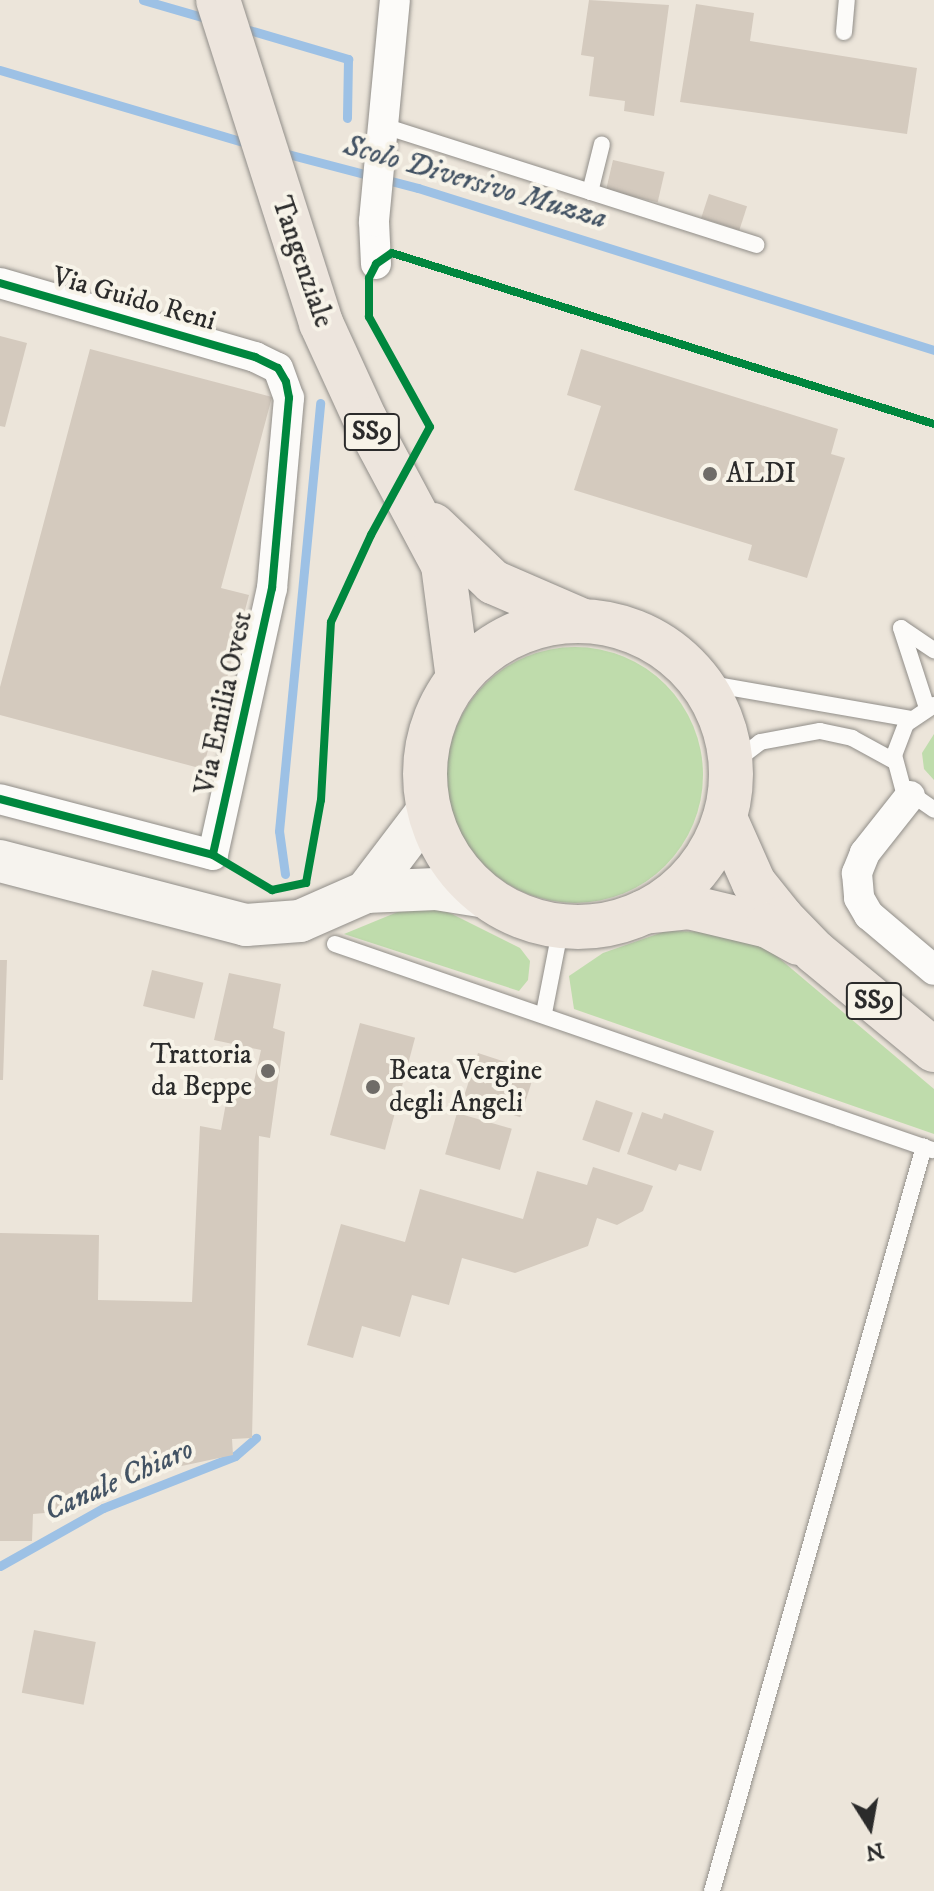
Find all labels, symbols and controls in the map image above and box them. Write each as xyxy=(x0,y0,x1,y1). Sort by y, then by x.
water label: Scolo Diversivo Muzza xyxy=(339,128,611,238)
street label: Tangenziale xyxy=(264,192,340,332)
street label: Via Guido Reni xyxy=(48,260,220,338)
road number: SS9 xyxy=(342,410,402,454)
place label: ALDI xyxy=(726,457,796,491)
marker: ALDI xyxy=(701,465,719,483)
street label: Via Emilia Ovest xyxy=(188,608,260,798)
road number: SS9 xyxy=(844,979,904,1023)
place label: Trattoria da Beppe xyxy=(150,1038,252,1104)
place label: Beata Vergine degli Angeli xyxy=(389,1054,542,1120)
marker: Trattoria da Beppe xyxy=(259,1062,277,1080)
marker: Beata Vergine degli Angeli xyxy=(364,1078,382,1096)
water label: Canale Chiaro xyxy=(39,1432,199,1530)
north arrow xyxy=(830,1787,910,1867)
text: N xyxy=(863,1836,886,1866)

